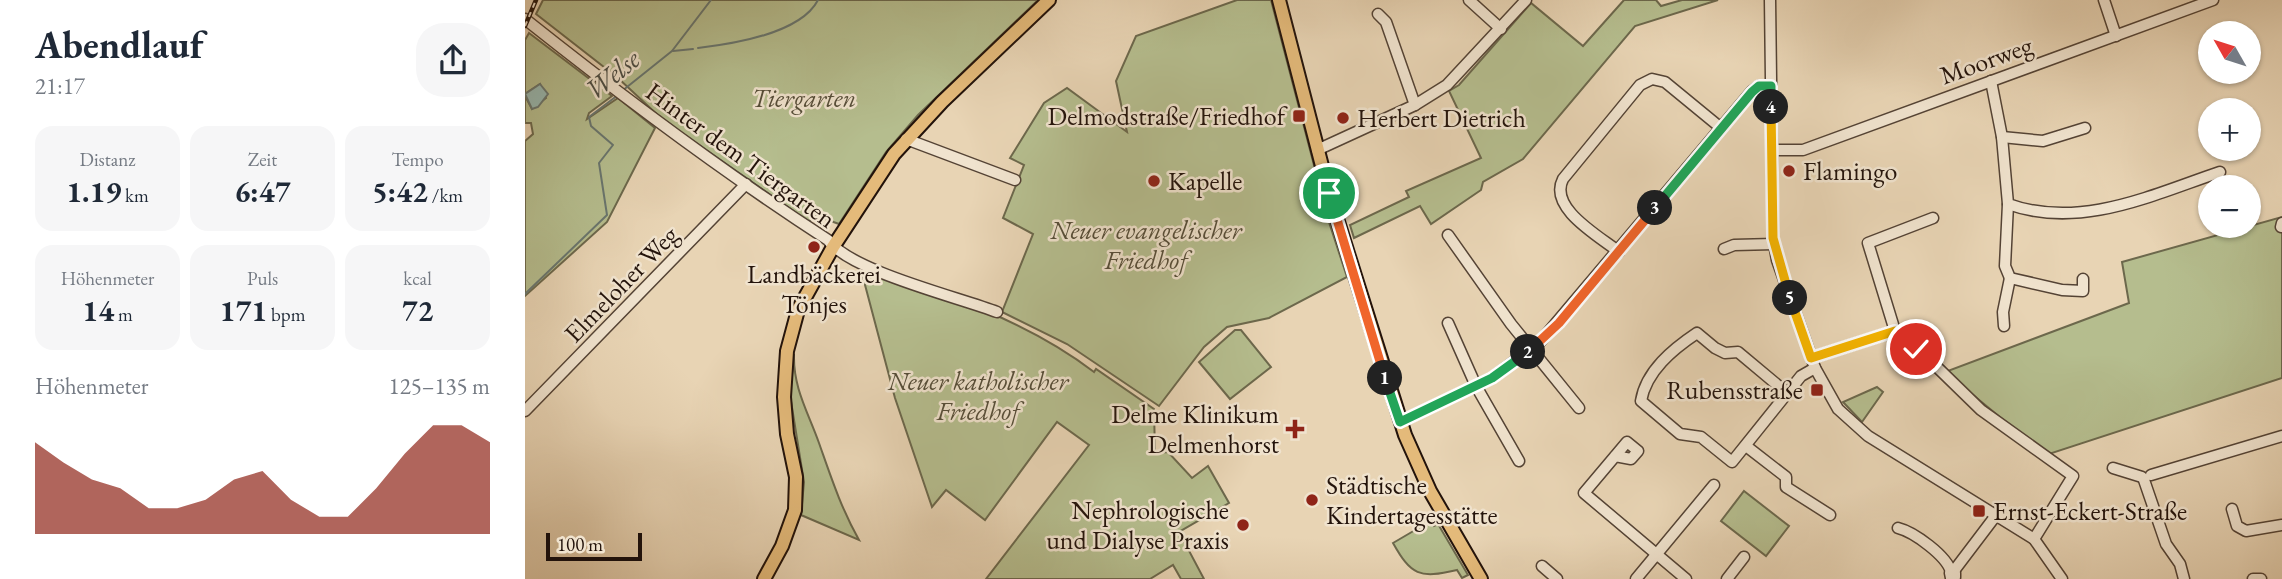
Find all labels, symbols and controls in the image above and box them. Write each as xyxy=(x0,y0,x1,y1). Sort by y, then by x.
text: Abendlauf xyxy=(35,20,203,69)
north arrow xyxy=(2198,21,2261,84)
map controls xyxy=(2198,21,2261,238)
button: share xyxy=(416,23,490,97)
street label: Moorweg xyxy=(1935,27,2038,92)
water label: Welse xyxy=(577,41,647,107)
text: 21:17 xyxy=(35,71,85,101)
street label: Hinter dem Tiergarten xyxy=(639,75,843,236)
park label: Tiergarten xyxy=(752,81,856,115)
pin: 4 xyxy=(1753,90,1789,124)
text: 4 xyxy=(1765,94,1776,119)
button: + xyxy=(2198,98,2261,161)
place label: Delmodstraße/Friedhof xyxy=(1048,99,1288,133)
place label: Herbert Dietrich xyxy=(1357,101,1526,135)
marker: Delmodstraße/Friedhof xyxy=(1291,108,1307,124)
marker: Herbert Dietrich xyxy=(1335,110,1351,126)
text: Distanz xyxy=(80,147,135,172)
text: Zeit xyxy=(248,147,277,172)
text: Tempo xyxy=(391,147,444,172)
place label: Flamingo xyxy=(1803,154,1897,188)
pin xyxy=(1299,163,1359,223)
marker: Flamingo xyxy=(1781,163,1797,179)
place label: Kapelle xyxy=(1168,164,1242,198)
text: 1.19 xyxy=(66,172,121,211)
text: 6:47 xyxy=(234,172,291,211)
text: 5:42 xyxy=(372,172,428,211)
marker: Kapelle xyxy=(1146,173,1162,189)
icon: arrive xyxy=(1310,174,1348,212)
button: − xyxy=(2198,175,2261,238)
text: km xyxy=(121,183,149,208)
text: /km xyxy=(428,183,463,208)
pin: 3 xyxy=(1637,190,1673,226)
text: 3 xyxy=(1649,195,1660,220)
park label: Neuer evangelischer Friedhof xyxy=(1049,213,1243,277)
street label: Elmeloher Weg xyxy=(557,218,686,350)
marker: Landbäckerei Tönjes xyxy=(806,239,822,255)
place label: Landbäckerei Tönjes xyxy=(747,257,881,321)
text: Höhenmeter xyxy=(61,266,154,291)
text: Puls xyxy=(247,266,278,291)
text: kcal xyxy=(403,266,432,291)
pin: 5 xyxy=(1773,280,1807,316)
text: 5 xyxy=(1784,285,1795,310)
text: 14 xyxy=(82,291,114,330)
text: 171 xyxy=(220,291,267,330)
text: 72 xyxy=(402,291,433,330)
text: m xyxy=(114,302,133,327)
text: bpm xyxy=(267,302,305,327)
pin xyxy=(1886,319,1946,379)
icon: check xyxy=(1897,330,1935,368)
pin: 2 xyxy=(1511,334,1545,370)
text: 2 xyxy=(1522,339,1533,364)
pin: 1 xyxy=(1367,360,1403,396)
park label: Neuer katholischer Friedhof xyxy=(887,364,1069,428)
text: 1 xyxy=(1379,365,1390,390)
text: Höhenmeter xyxy=(35,371,148,401)
text: 125–135 m xyxy=(389,371,490,401)
place label: Rubensstraße xyxy=(1666,373,1803,407)
marker: Rubensstraße xyxy=(1809,382,1825,398)
place label: Delme Klinikum Delmenhorst xyxy=(1111,397,1279,461)
marker: Delme Klinikum Delmenhorst xyxy=(1285,419,1305,439)
place label: Städtische Kindertagesstätte xyxy=(1326,468,1498,532)
marker: Städtische Kindertagesstätte xyxy=(1304,492,1320,508)
place label: Nephrologische und Dialyse Praxis xyxy=(1046,493,1229,557)
place label: Ernst-Eckert-Straße xyxy=(1993,494,2187,528)
marker: Ernst-Eckert-Straße xyxy=(1971,503,1987,519)
marker: Nephrologische und Dialyse Praxis xyxy=(1235,517,1251,533)
scale bar xyxy=(546,530,642,562)
text: 100 m xyxy=(557,532,603,557)

